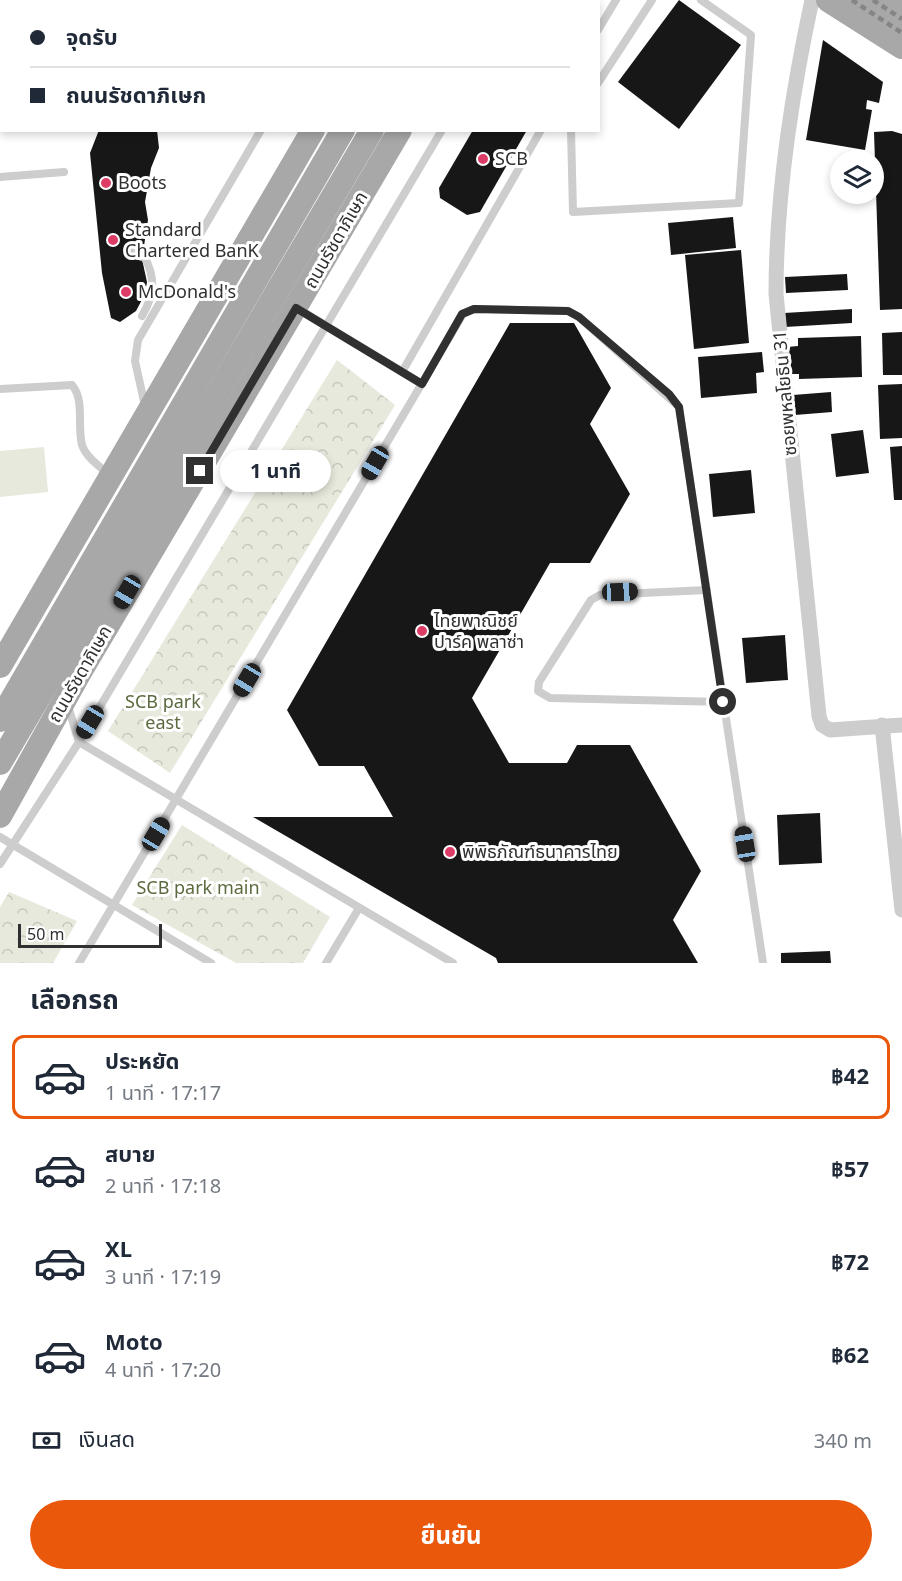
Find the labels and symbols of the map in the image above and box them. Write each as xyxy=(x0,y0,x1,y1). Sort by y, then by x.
place label: SCB xyxy=(495,146,528,170)
marker: SCB xyxy=(476,152,490,166)
place label: Boots xyxy=(118,170,167,194)
marker: Boots xyxy=(99,176,113,190)
street label: ถนนรัชดาภิเษก xyxy=(298,187,373,292)
place label: Standard Chartered BanK xyxy=(125,217,260,262)
marker: Standard Chartered BanK xyxy=(106,233,120,247)
place label: McDonald's xyxy=(138,279,236,303)
marker: McDonald's xyxy=(119,285,133,299)
street label: ซอยพหลโยธิน 31 xyxy=(767,329,801,457)
car xyxy=(358,443,392,483)
callout: 1 นาที xyxy=(221,450,332,492)
route end xyxy=(186,457,213,484)
car xyxy=(110,572,144,612)
car xyxy=(602,582,638,602)
place label: ไทยพาณิชย์ ปาร์ค พลาซ่า xyxy=(433,608,524,653)
street label: ถนนรัชดาภิเษก xyxy=(42,621,117,726)
marker: ไทยพาณิชย์ ปาร์ค พลาซ่า xyxy=(415,624,429,638)
car xyxy=(230,660,264,700)
route start xyxy=(709,688,736,715)
park label: SCB park east xyxy=(125,689,201,734)
car xyxy=(73,702,107,742)
car xyxy=(139,814,173,854)
car xyxy=(733,825,757,863)
place label: พิพิธภัณฑ์ธนาคารไทย xyxy=(462,839,618,863)
marker: พิพิธภัณฑ์ธนาคารไทย xyxy=(443,845,457,859)
park label: SCB park main xyxy=(136,875,260,899)
scale bar xyxy=(18,921,162,948)

